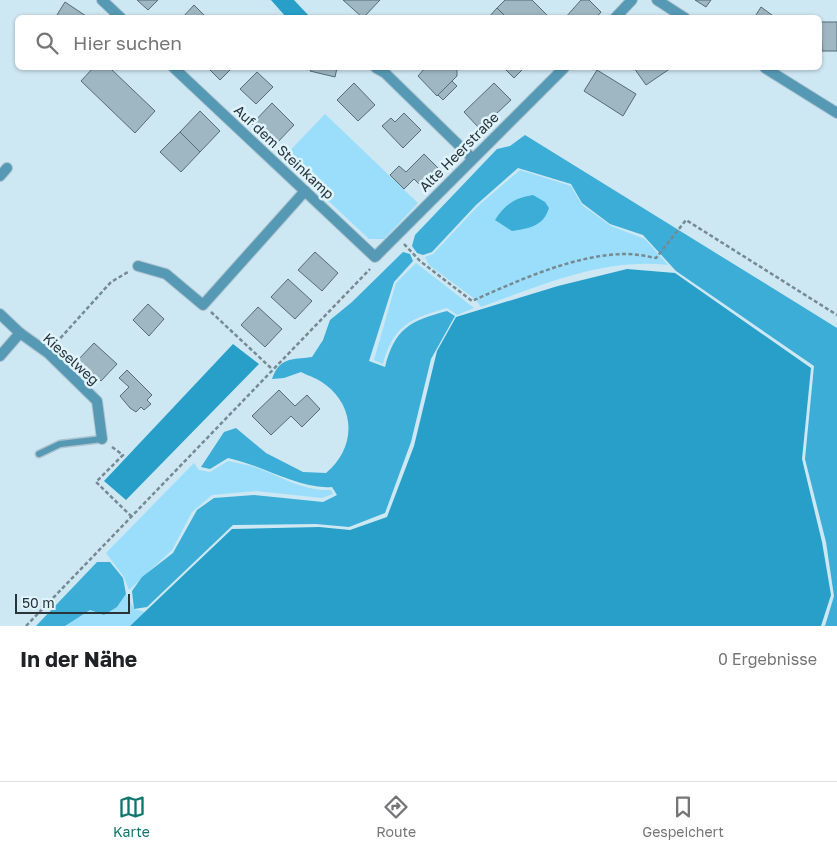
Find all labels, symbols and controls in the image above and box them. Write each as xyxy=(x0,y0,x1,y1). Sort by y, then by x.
search box xyxy=(15,15,822,70)
icon: search xyxy=(33,29,61,57)
text: Hier suchen xyxy=(73,31,182,54)
street label: Auf dem Steinkamp xyxy=(231,101,338,202)
street label: Alte Heerstraße xyxy=(415,108,502,195)
street label: Kieselweg xyxy=(40,329,103,388)
scale bar xyxy=(15,591,130,614)
text: 50 m xyxy=(22,594,55,611)
text: In der Nähe xyxy=(20,646,137,672)
text: 0 Ergebnisse xyxy=(718,649,817,669)
tab: Karte xyxy=(113,793,150,840)
tab: Route xyxy=(376,793,416,840)
tab: Gespeichert xyxy=(642,793,724,840)

